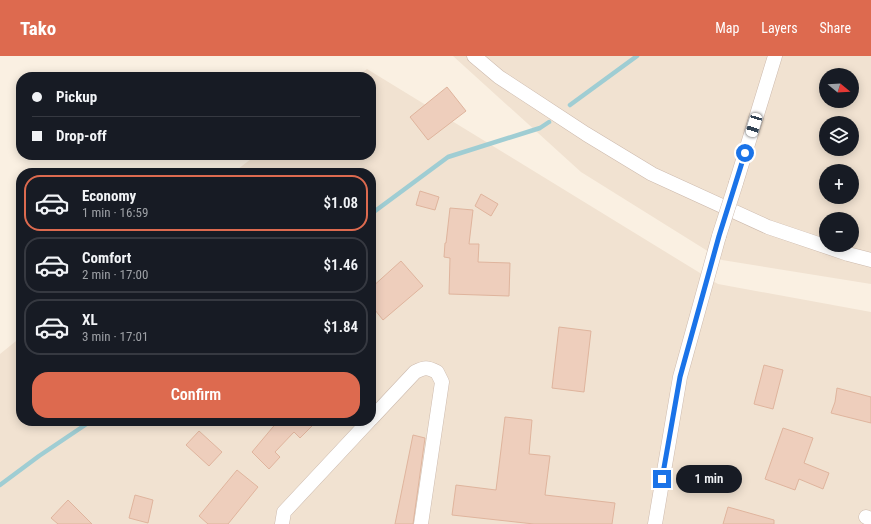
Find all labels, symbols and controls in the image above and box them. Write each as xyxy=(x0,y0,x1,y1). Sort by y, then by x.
text: Tako xyxy=(20,17,56,40)
text: Map xyxy=(715,20,739,36)
text: Layers xyxy=(761,20,798,36)
text: Share xyxy=(820,20,851,36)
north arrow xyxy=(819,68,859,108)
map controls xyxy=(819,68,859,252)
text: Pickup xyxy=(56,88,97,106)
car xyxy=(745,112,763,138)
button: layers xyxy=(819,116,859,156)
text: Drop-off xyxy=(56,127,107,145)
route start xyxy=(736,144,754,162)
button: + xyxy=(819,164,859,204)
icon: car xyxy=(34,185,70,221)
text: Economy xyxy=(82,187,136,205)
text: $1.08 xyxy=(324,194,358,212)
text: 1 min · 16:59 xyxy=(82,205,148,220)
button: − xyxy=(819,212,859,252)
icon: car xyxy=(34,247,70,283)
text: Comfort xyxy=(82,249,131,267)
text: $1.46 xyxy=(324,256,358,274)
text: 2 min · 17:00 xyxy=(82,267,148,282)
icon: car xyxy=(34,309,70,345)
text: XL xyxy=(82,311,98,329)
text: $1.84 xyxy=(324,318,358,336)
text: 3 min · 17:01 xyxy=(82,329,148,344)
button: Confirm xyxy=(32,372,360,418)
callout: 1 min xyxy=(676,465,742,493)
route end xyxy=(653,470,671,488)
text: 1 min xyxy=(695,471,723,486)

